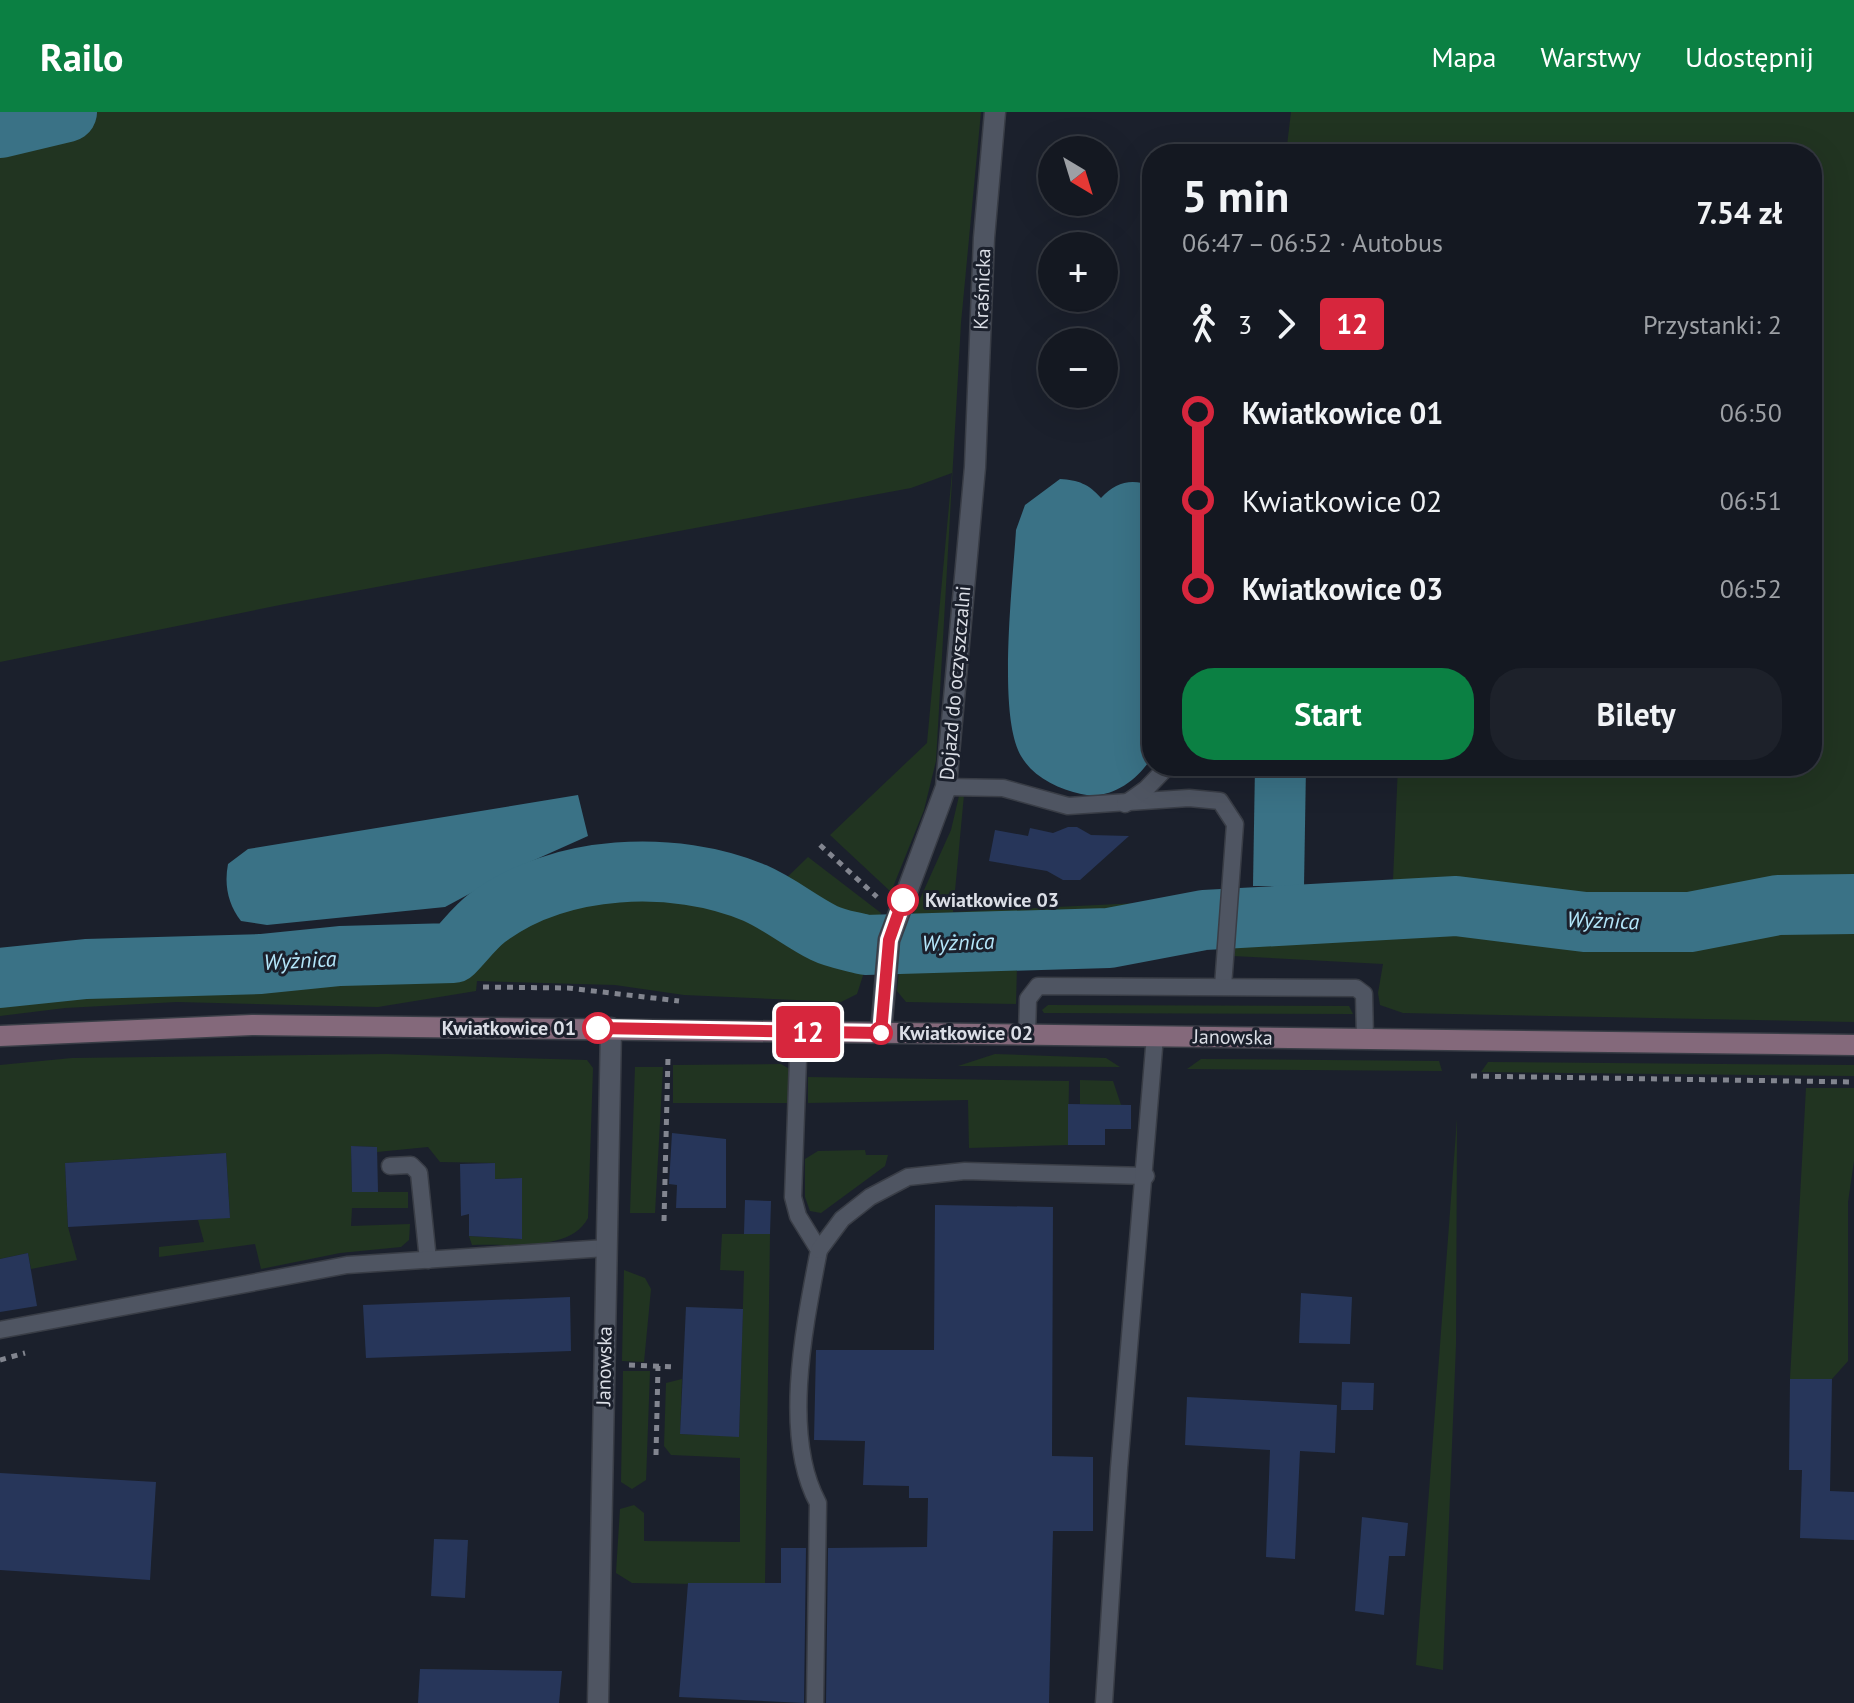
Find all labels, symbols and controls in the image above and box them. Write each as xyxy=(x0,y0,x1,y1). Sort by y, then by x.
text: Railo xyxy=(40,32,124,81)
text: Mapa xyxy=(1431,38,1497,75)
text: Warstwy xyxy=(1541,38,1641,75)
text: Udostępnij xyxy=(1685,38,1814,75)
north arrow xyxy=(1038,136,1118,216)
map controls xyxy=(1038,136,1118,408)
text: 5 min xyxy=(1182,167,1289,224)
text: 7.54 zł xyxy=(1696,193,1782,232)
text: 06:47 – 06:52 · Autobus xyxy=(1182,226,1443,259)
button: + xyxy=(1038,232,1118,312)
street label: Kraśnicka xyxy=(968,248,996,330)
icon: walk xyxy=(1182,302,1226,346)
icon: forward xyxy=(1264,302,1308,346)
text: 12 xyxy=(1336,305,1368,342)
text: 3 xyxy=(1238,308,1252,341)
text: Przystanki: 2 xyxy=(1643,308,1782,341)
button: − xyxy=(1038,328,1118,408)
text: Kwiatkowice 01 xyxy=(1242,393,1443,432)
text: 06:50 xyxy=(1720,396,1782,429)
text: Kwiatkowice 02 xyxy=(1242,481,1442,520)
text: 06:51 xyxy=(1720,484,1782,517)
text: Kwiatkowice 03 xyxy=(1242,569,1443,608)
text: 06:52 xyxy=(1720,572,1782,605)
street label: Dojazd do oczyszczalni xyxy=(934,585,976,781)
button: Start xyxy=(1182,668,1474,760)
button: Bilety xyxy=(1490,668,1782,760)
marker: Kwiatkowice 03 xyxy=(888,885,918,915)
place label: Kwiatkowice 03 xyxy=(925,887,1059,913)
water label: Wyżnica xyxy=(1566,905,1640,935)
water label: Wyżnica xyxy=(921,927,995,957)
water label: Wyżnica xyxy=(263,944,337,976)
line badge: 12 xyxy=(772,1006,844,1058)
marker: Kwiatkowice 01 xyxy=(583,1013,613,1043)
text: 12 xyxy=(792,1013,824,1050)
place label: Kwiatkowice 01 xyxy=(442,1015,576,1041)
place label: Kwiatkowice 02 xyxy=(899,1020,1033,1046)
marker: Kwiatkowice 02 xyxy=(870,1022,892,1044)
street label: Janowska xyxy=(1192,1023,1273,1051)
street label: Janowska xyxy=(590,1326,618,1407)

